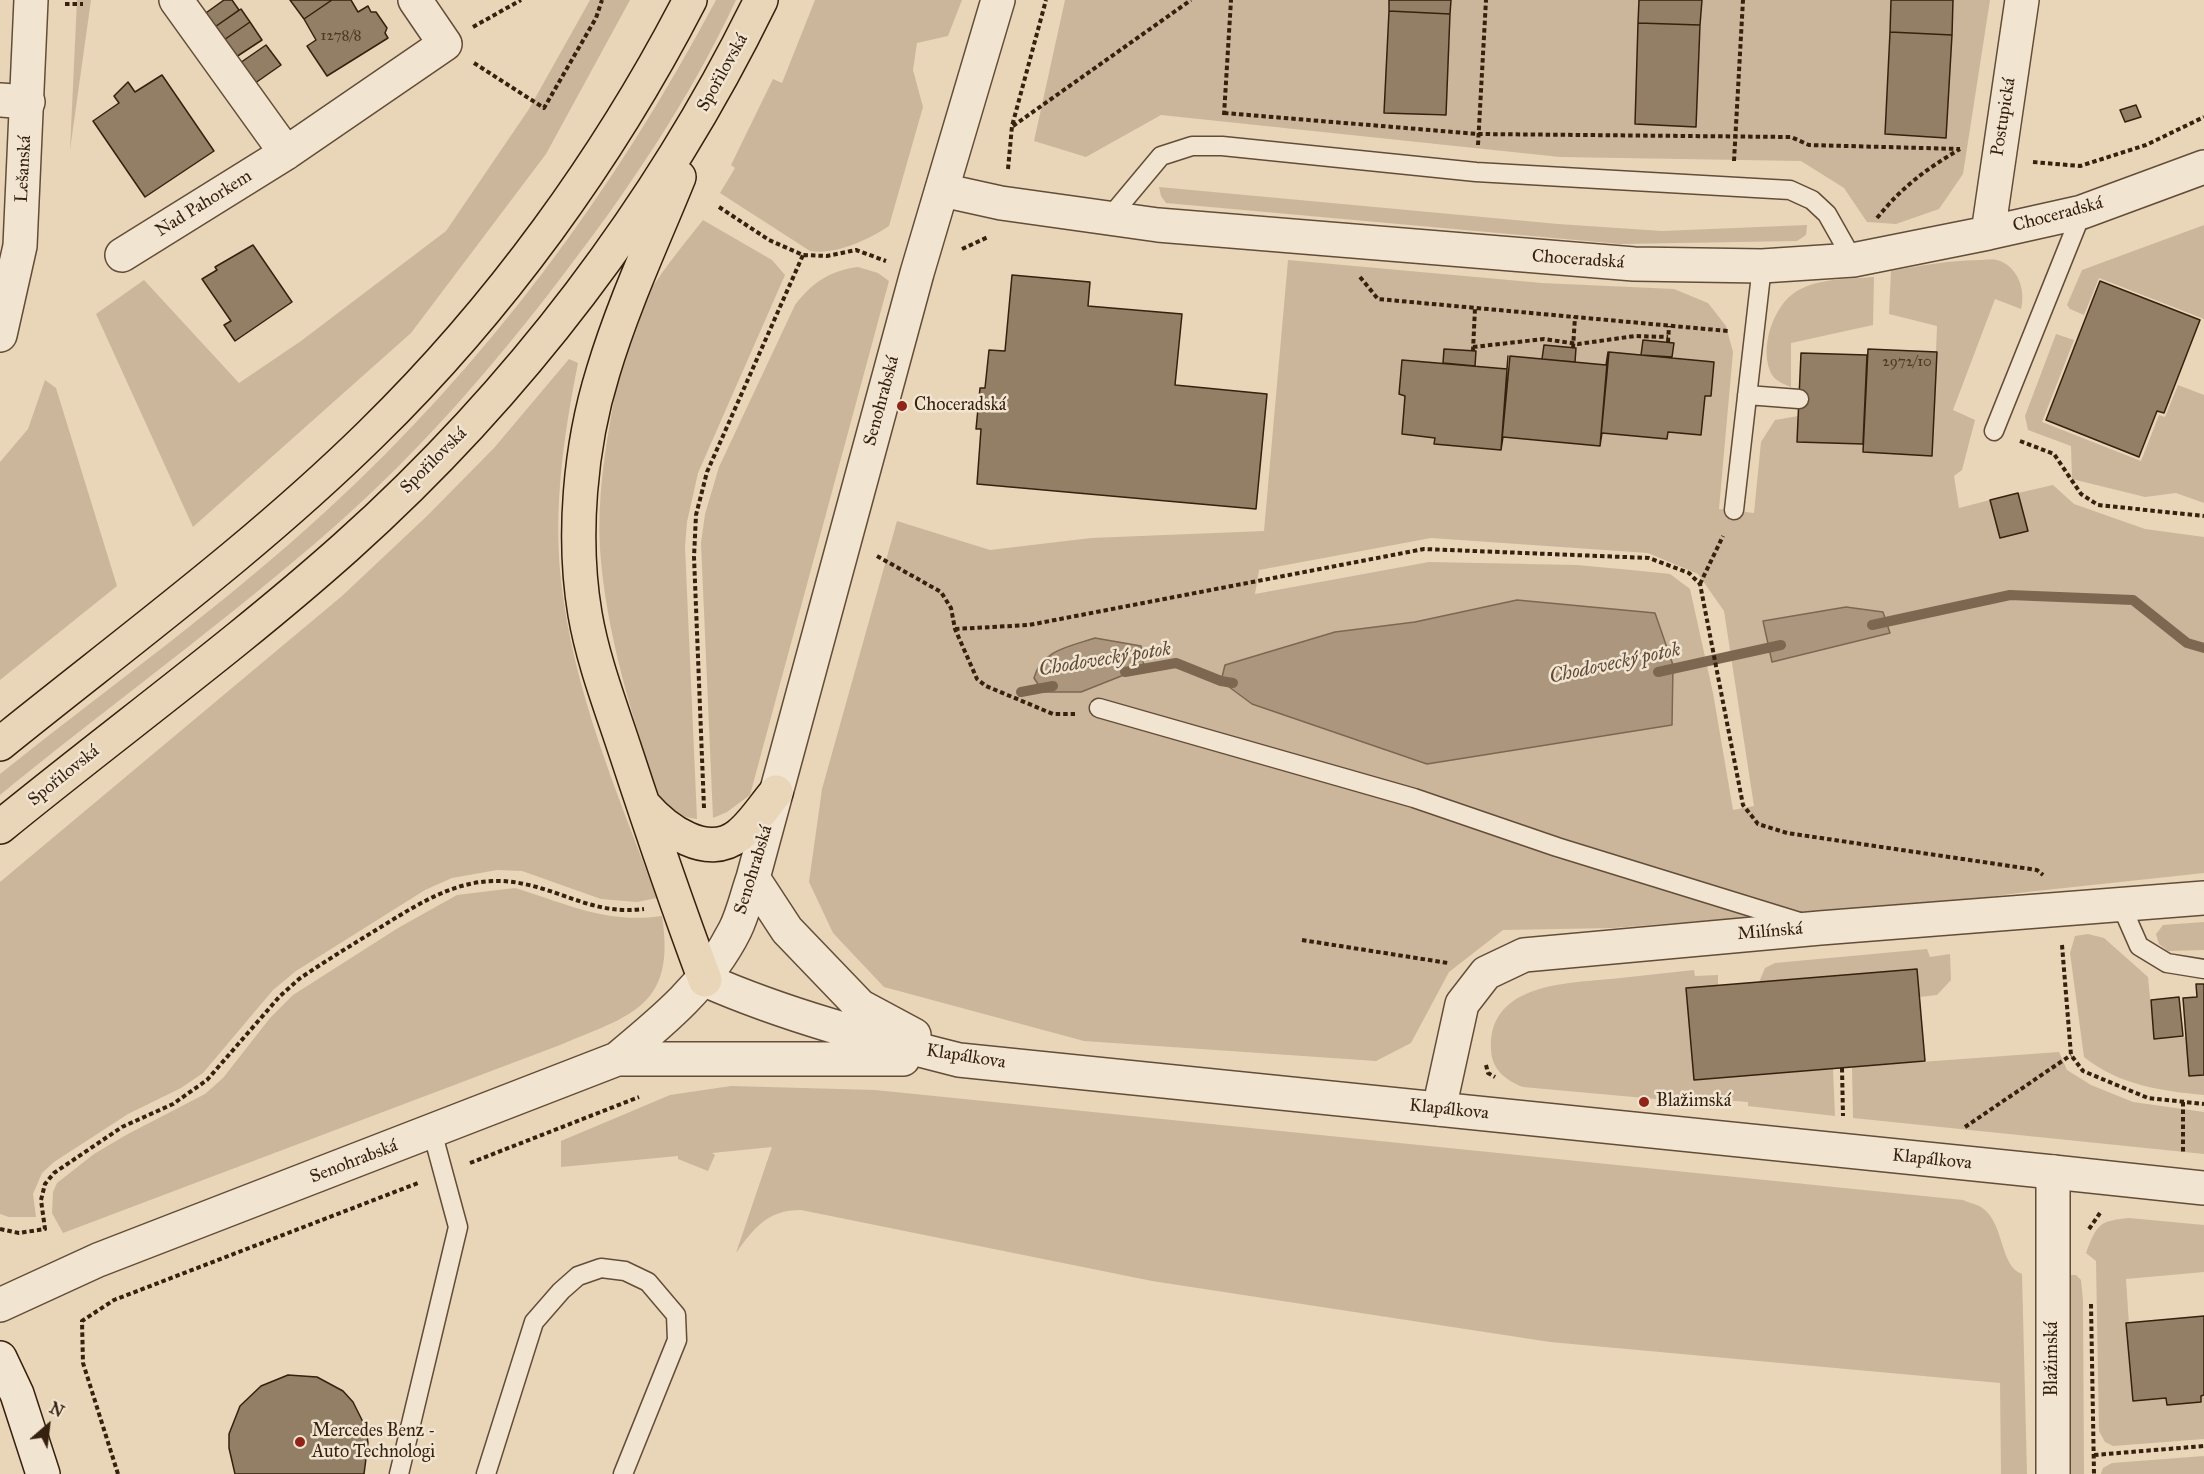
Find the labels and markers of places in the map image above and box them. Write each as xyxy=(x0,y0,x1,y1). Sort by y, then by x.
place label: Choceradská xyxy=(914,395,1006,417)
marker: Choceradská xyxy=(895,399,909,413)
place label: Blažimská xyxy=(1656,1091,1731,1113)
marker: Blažimská xyxy=(1637,1095,1651,1109)
place label: Mercedes Benz - Auto Technologi xyxy=(312,1421,435,1464)
marker: Mercedes Benz - Auto Technologi xyxy=(293,1435,307,1449)

